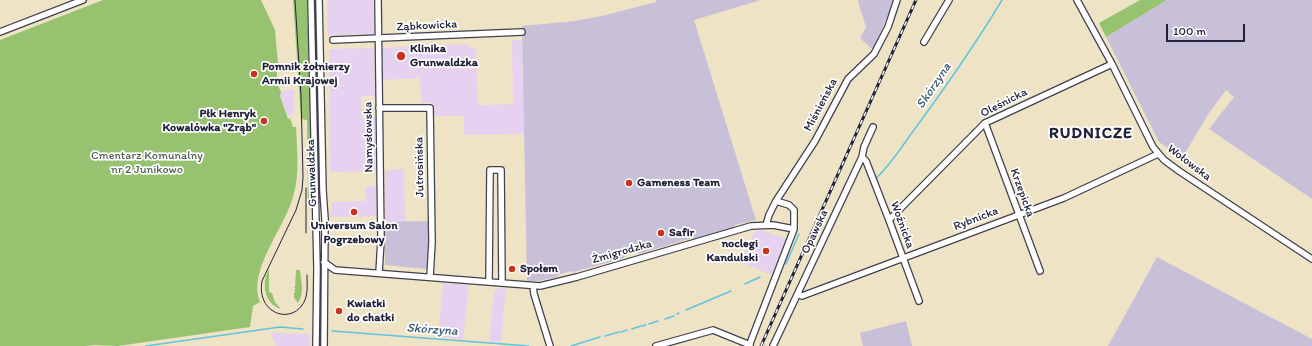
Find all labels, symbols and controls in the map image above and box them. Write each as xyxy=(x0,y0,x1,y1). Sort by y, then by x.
scale bar xyxy=(1168,16,1247,42)
street label: Ząbkowicka xyxy=(396,17,458,35)
text: 100 m xyxy=(1173,24,1206,38)
place label: Klinika Grunwaldzka xyxy=(410,42,478,70)
marker: Klinika Grunwaldzka xyxy=(395,50,407,62)
place label: Pomnik żołnierzy Armii Krajowej xyxy=(262,60,350,88)
water label: Skórzyna xyxy=(913,60,955,112)
marker: Pomnik żołnierzy Armii Krajowej xyxy=(249,69,259,79)
street label: Miśnieńska xyxy=(801,76,841,134)
street label: Oleśnicka xyxy=(978,85,1030,121)
street label: Namysłowska xyxy=(361,101,377,173)
place label: Płk Henryk Kowalówka "Zrąb" xyxy=(163,107,256,135)
marker: Płk Henryk Kowalówka "Zrąb" xyxy=(259,116,269,126)
district label: RUDNICZE xyxy=(1050,124,1132,144)
street label: Jutrosińska xyxy=(412,137,428,197)
street label: Grunwaldzka xyxy=(304,139,320,207)
street label: Wołowska xyxy=(1164,142,1214,184)
park label: Cmentarz Komunalny nr 2 Junikowo xyxy=(91,149,203,177)
street label: Krzepicka xyxy=(1007,167,1037,219)
place label: Gameness Team xyxy=(637,176,720,190)
marker: Gameness Team xyxy=(624,178,634,188)
street label: Woźnicka xyxy=(887,199,917,251)
street label: Rybnicka xyxy=(952,204,1000,234)
marker: Universum Salon Pogrzebowy xyxy=(349,207,359,217)
street label: Opawska xyxy=(799,208,831,256)
place label: Universum Salon Pogrzebowy xyxy=(310,219,398,247)
place label: Safir xyxy=(669,226,694,240)
marker: Safir xyxy=(656,228,666,238)
street label: Żmigrodzka xyxy=(590,237,654,267)
place label: noclegi Kandulski xyxy=(706,237,758,265)
marker: noclegi Kandulski xyxy=(761,246,771,256)
place label: Społem xyxy=(520,262,558,276)
marker: Społem xyxy=(507,264,517,274)
place label: Kwiatki do chatki xyxy=(347,297,394,325)
marker: Kwiatki do chatki xyxy=(334,306,344,316)
water label: Skórzyna xyxy=(406,320,458,340)

